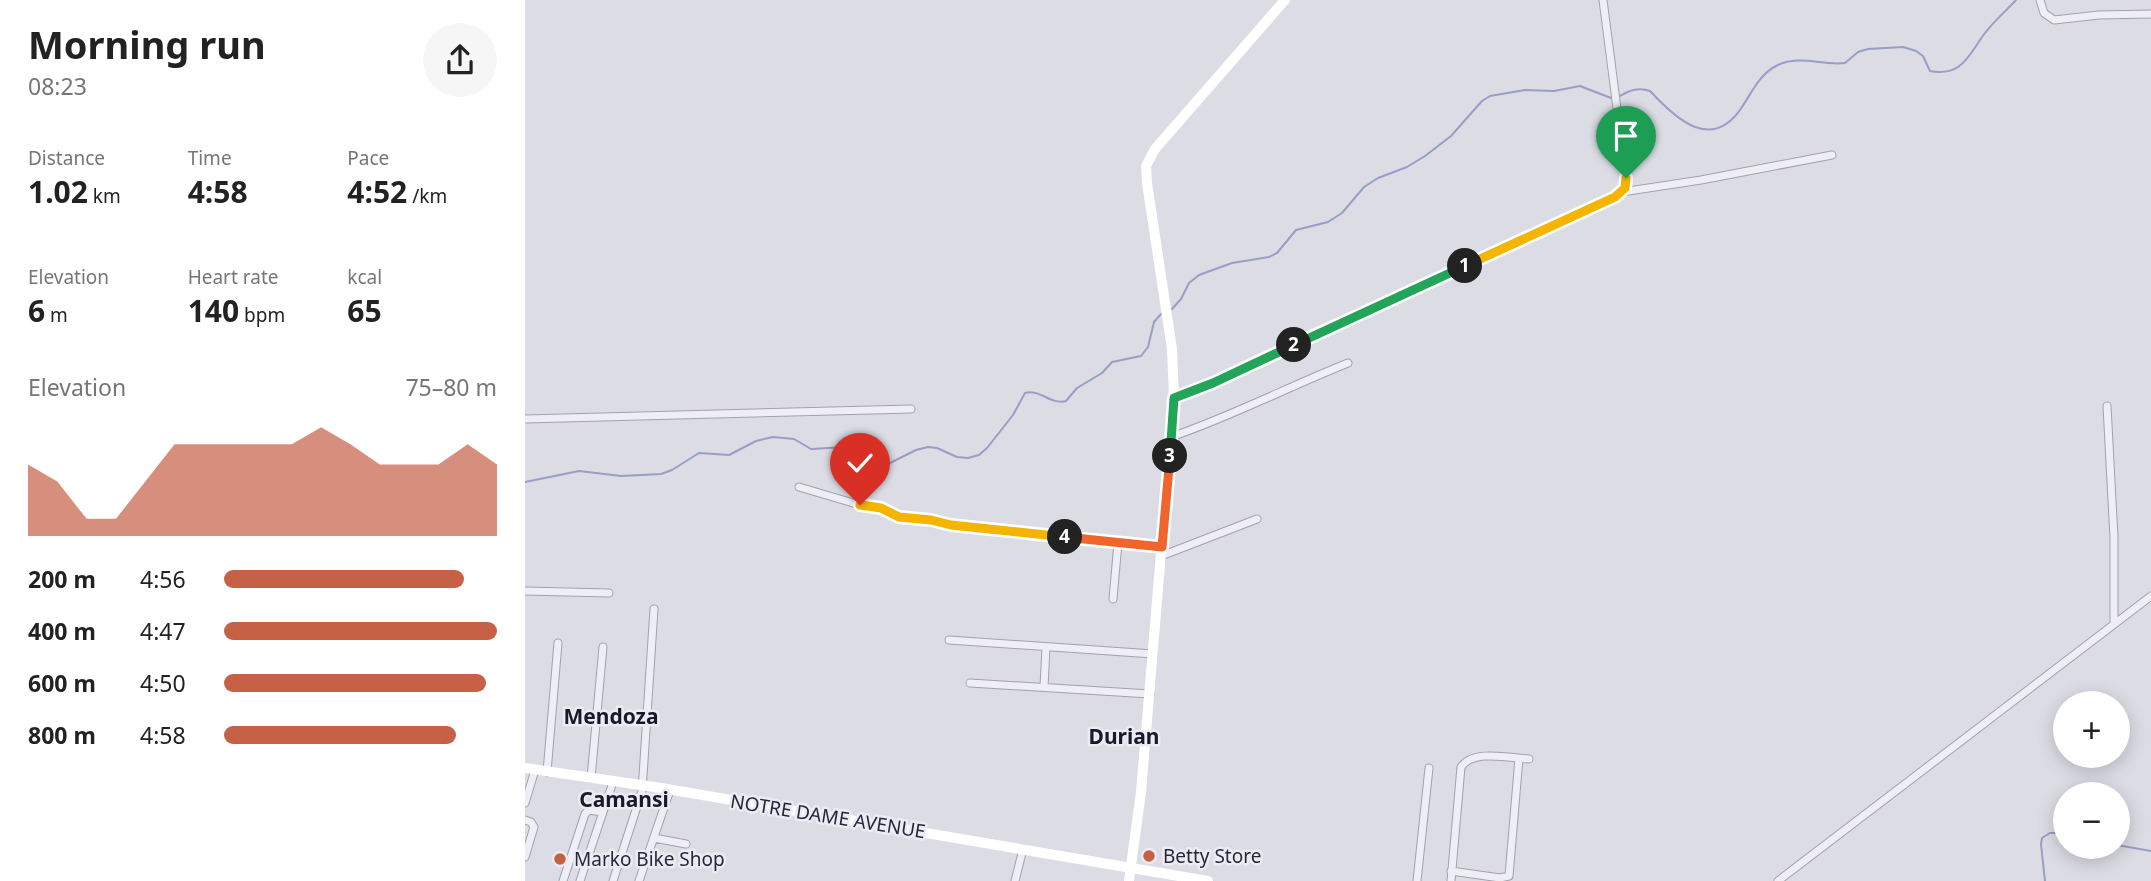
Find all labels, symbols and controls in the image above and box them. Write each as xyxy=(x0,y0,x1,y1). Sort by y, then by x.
text: Morning run xyxy=(28,18,266,70)
button: share xyxy=(423,23,497,97)
text: 08:23 xyxy=(28,70,87,102)
pin xyxy=(1596,106,1656,178)
icon: arrive xyxy=(1607,117,1645,155)
text: Distance xyxy=(28,145,105,171)
text: Time xyxy=(188,145,232,171)
text: Pace xyxy=(347,145,389,171)
text: 1.02 xyxy=(28,171,88,212)
text: 4:58 xyxy=(188,171,248,212)
text: 4:52 xyxy=(347,171,407,212)
text: km xyxy=(88,183,121,209)
text: /km xyxy=(407,183,447,209)
pin: 1 xyxy=(1447,248,1483,284)
text: 1 xyxy=(1459,252,1470,278)
text: Elevation xyxy=(28,264,109,290)
text: Heart rate xyxy=(188,264,278,290)
text: kcal xyxy=(347,264,382,290)
text: 6 xyxy=(28,290,45,331)
text: 140 xyxy=(188,290,239,331)
text: 65 xyxy=(347,290,382,331)
text: m xyxy=(45,302,68,328)
text: bpm xyxy=(239,302,285,328)
pin: 2 xyxy=(1277,328,1311,362)
text: 2 xyxy=(1288,331,1299,357)
text: Elevation xyxy=(28,371,126,403)
text: 75–80 m xyxy=(405,371,497,403)
pin xyxy=(830,433,890,505)
pin: 3 xyxy=(1153,438,1187,474)
text: 3 xyxy=(1164,442,1175,468)
icon: check xyxy=(841,444,879,482)
pin: 4 xyxy=(1047,520,1083,554)
text: 4 xyxy=(1059,523,1070,549)
text: 200 m xyxy=(28,563,96,595)
text: 4:56 xyxy=(140,563,186,595)
text: 400 m xyxy=(28,615,96,647)
text: 4:47 xyxy=(140,615,186,647)
text: 600 m xyxy=(28,667,96,699)
text: 4:50 xyxy=(140,667,186,699)
map controls xyxy=(2053,691,2130,859)
button: + xyxy=(2053,691,2130,768)
district label: Mendoza xyxy=(563,702,659,730)
text: 800 m xyxy=(28,719,96,751)
text: 4:58 xyxy=(140,719,186,751)
district label: Durian xyxy=(1089,722,1159,750)
button: − xyxy=(2053,782,2130,859)
district label: Camansi xyxy=(579,785,669,813)
street label: NOTRE DAME AVENUE xyxy=(729,788,927,844)
place label: Betty Store xyxy=(1163,843,1261,869)
place label: Marko Bike Shop xyxy=(574,846,725,872)
marker: Betty Store xyxy=(1141,848,1157,864)
marker: Marko Bike Shop xyxy=(552,851,568,867)

